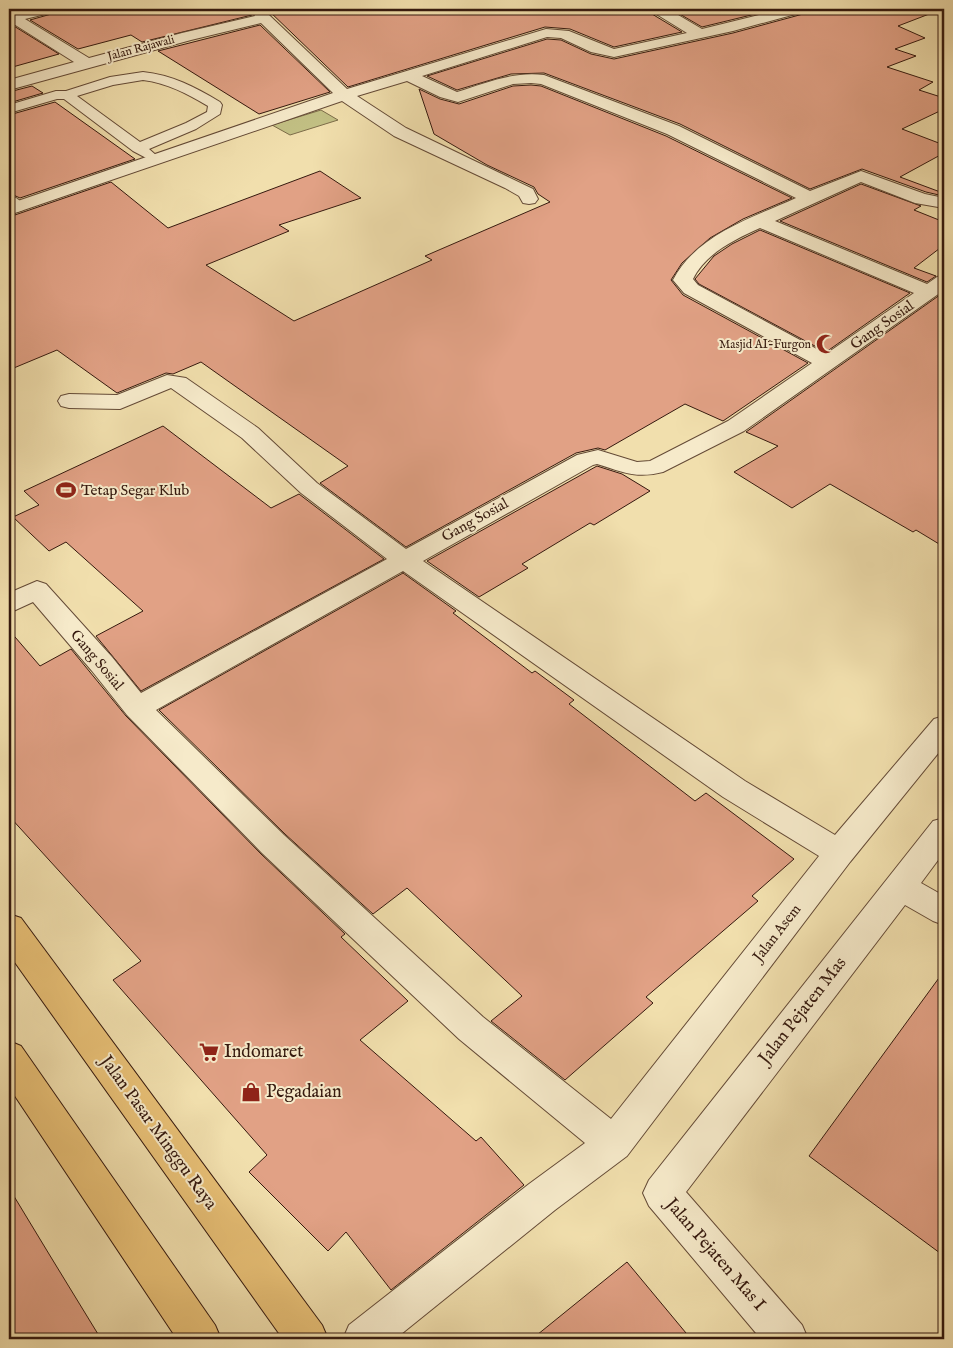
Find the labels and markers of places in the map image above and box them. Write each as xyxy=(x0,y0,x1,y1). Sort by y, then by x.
mosque icon: Masjid AI-Furgon xyxy=(815,333,837,355)
place label: Masjid AI-Furgon xyxy=(719,337,812,352)
sports icon: Tetap Segar Klub xyxy=(55,479,77,501)
place label: Tetap Segar Klub xyxy=(81,481,189,500)
supermarket icon: Indomaret xyxy=(198,1041,220,1063)
place label: Indomaret xyxy=(224,1041,303,1064)
shop icon: Pegadaian xyxy=(240,1081,262,1103)
place label: Pegadaian xyxy=(266,1081,342,1104)

